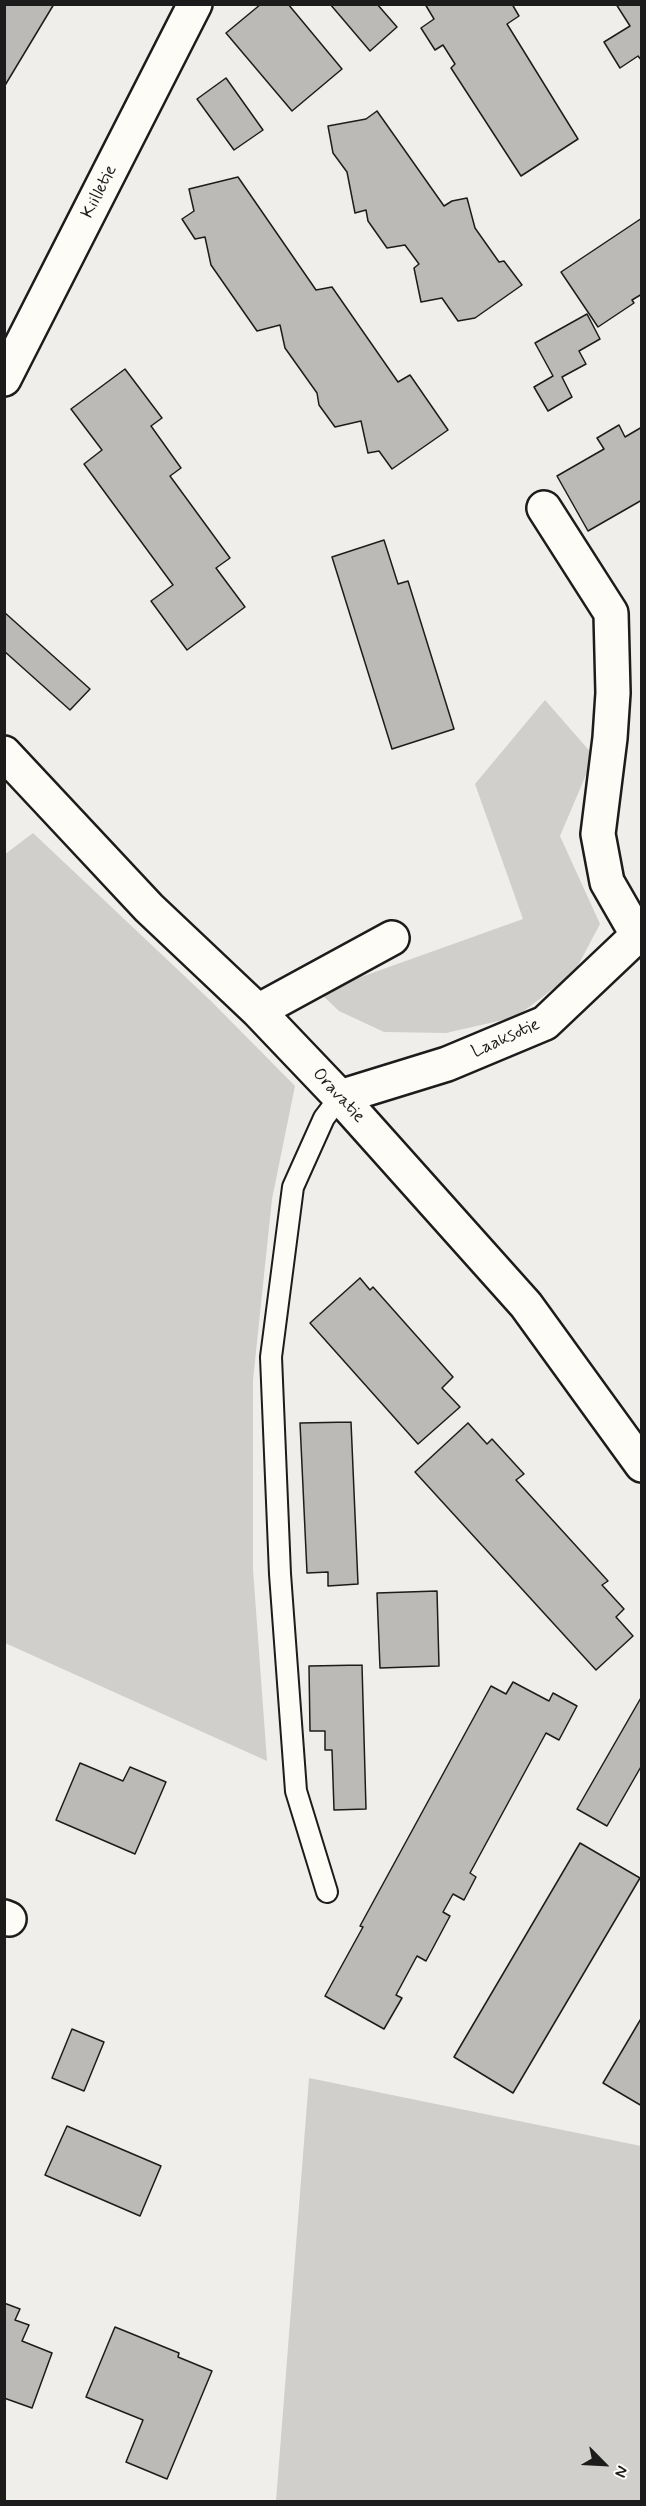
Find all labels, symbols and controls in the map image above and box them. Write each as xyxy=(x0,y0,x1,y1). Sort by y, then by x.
street label: Kiilletie xyxy=(77,162,123,222)
street label: Laaksotie xyxy=(468,1014,544,1064)
street label: Oravatie xyxy=(307,1064,369,1128)
north arrow xyxy=(574,2434,634,2494)
text: N xyxy=(609,2462,633,2481)

